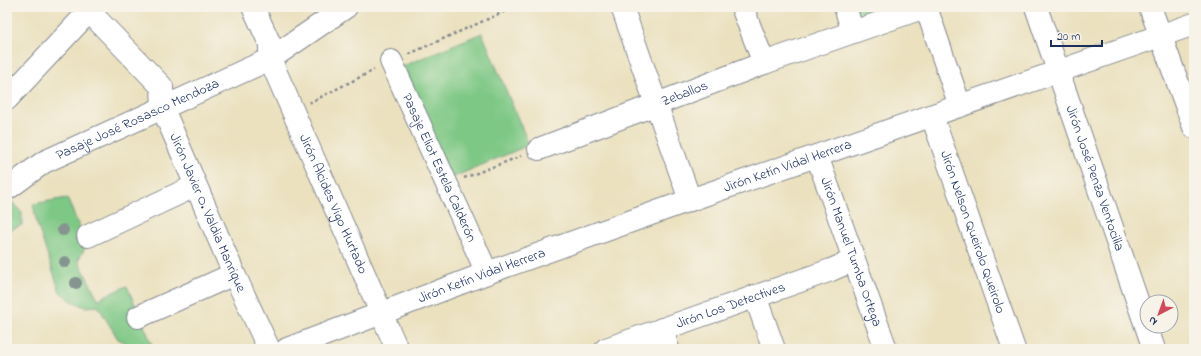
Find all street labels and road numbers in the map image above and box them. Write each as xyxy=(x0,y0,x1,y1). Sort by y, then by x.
street label: Pasaje José Rosasco Mendoza xyxy=(52,73,223,166)
street label: Zeballos xyxy=(658,75,711,112)
street label: Pasaje Eliot Estela Calderón xyxy=(396,90,482,245)
street label: Jirón José Penza Ventocilla xyxy=(1060,103,1130,254)
street label: Jirón Javier O. Valdia Manrique xyxy=(164,130,252,296)
street label: Jirón Alcides Vigo Hurtado xyxy=(294,131,373,277)
street label: Jirón Ketín Vidal Herrera xyxy=(721,134,855,198)
street label: Jirón Nelson Queirolo Queirolo xyxy=(935,148,1011,316)
street label: Jirón Manuel Tumba Ortega xyxy=(815,174,888,330)
street label: Jirón Ketín Vidal Herrera xyxy=(415,242,548,309)
street label: Jirón Los Detectives xyxy=(673,276,788,334)

